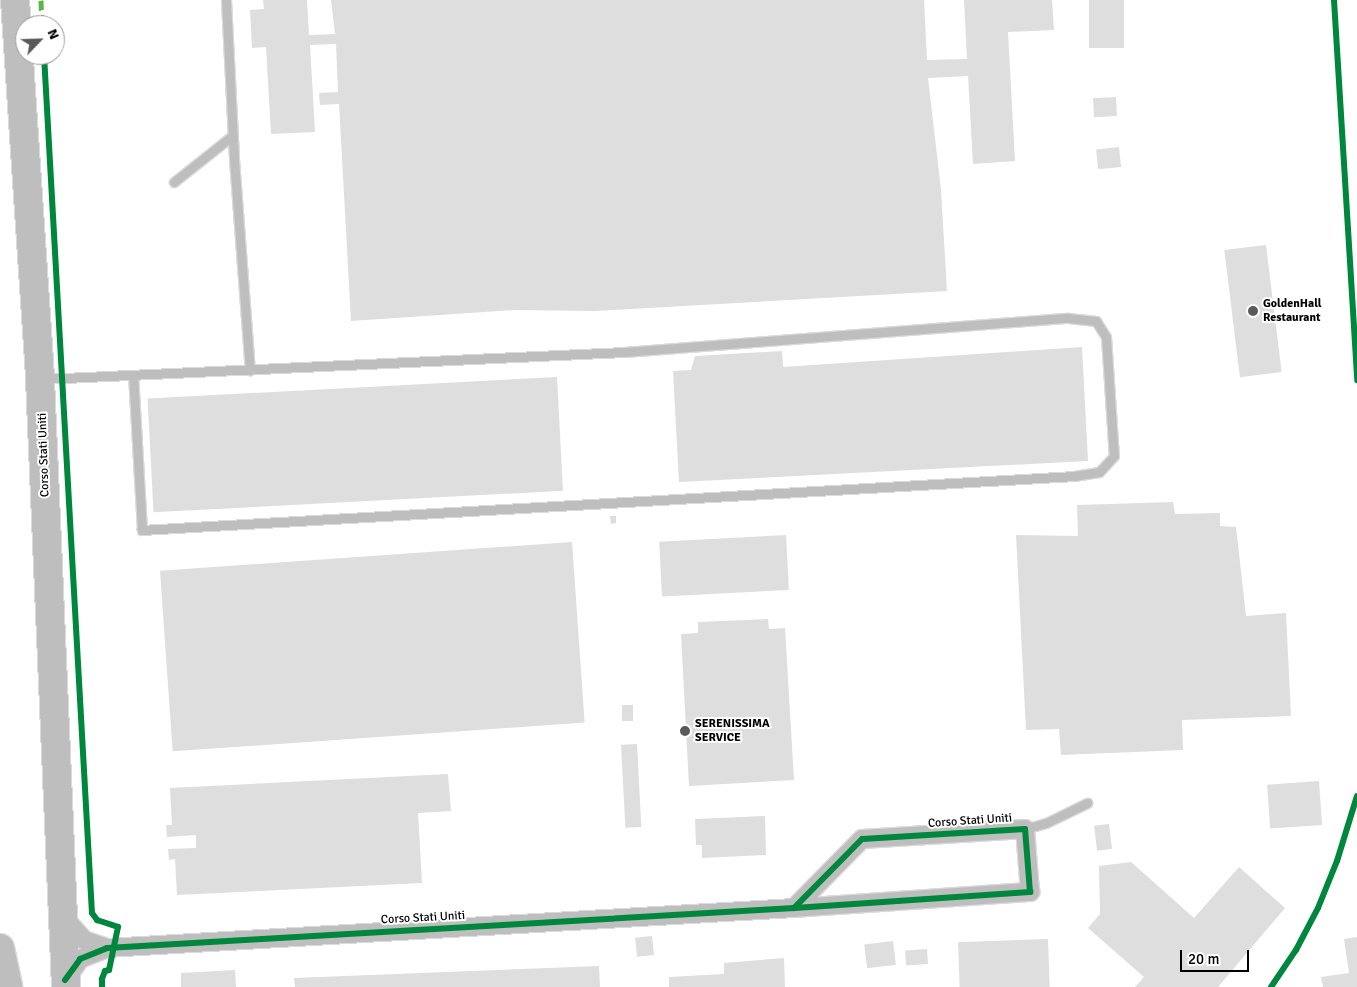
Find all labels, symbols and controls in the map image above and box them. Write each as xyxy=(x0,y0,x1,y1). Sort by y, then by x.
north arrow xyxy=(15,15,65,65)
text: N xyxy=(43,26,63,42)
place label: GoldenHall Restaurant xyxy=(1263,297,1322,325)
marker: GoldenHall Restaurant xyxy=(1247,305,1259,317)
street label: Corso Stati Uniti xyxy=(35,413,53,497)
place label: SERENISSIMA SERVICE xyxy=(695,717,770,745)
marker: SERENISSIMA SERVICE xyxy=(679,725,691,737)
street label: Corso Stati Uniti xyxy=(927,811,1013,831)
street label: Corso Stati Uniti xyxy=(381,909,465,927)
scale bar xyxy=(1182,940,1251,972)
text: 20 m xyxy=(1188,950,1219,968)

